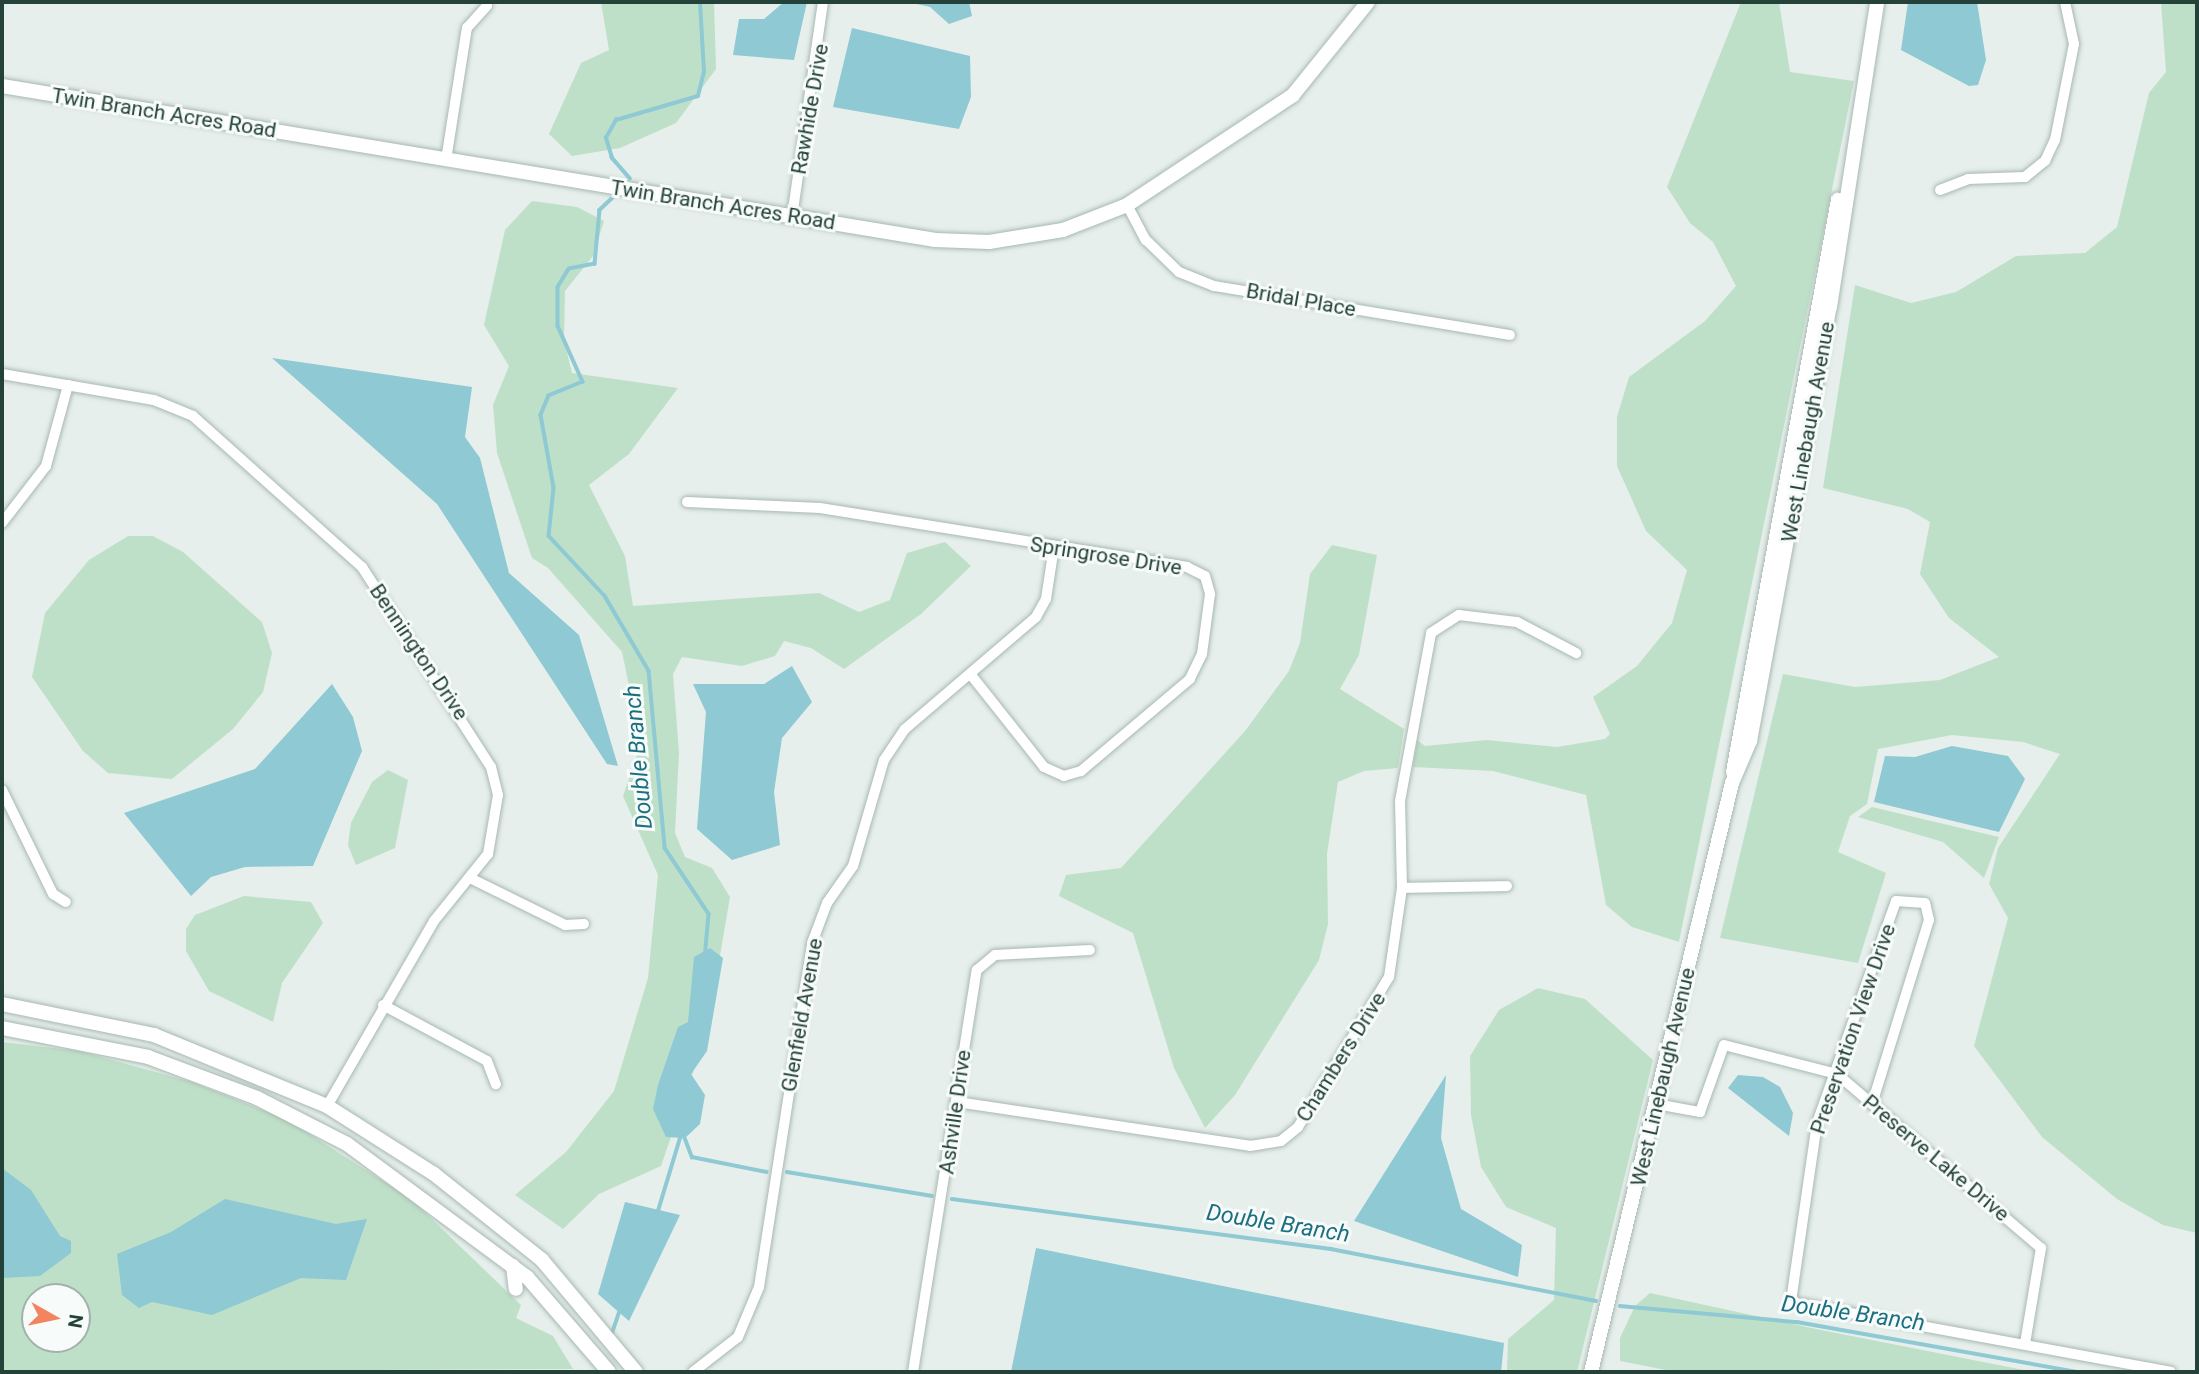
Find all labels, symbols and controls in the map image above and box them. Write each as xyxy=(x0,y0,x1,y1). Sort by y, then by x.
street label: Rawhide Drive xyxy=(786,42,834,176)
street label: Twin Branch Acres Road xyxy=(50,83,278,143)
street label: Twin Branch Acres Road xyxy=(609,175,837,235)
street label: Bridal Place xyxy=(1244,278,1358,322)
street label: West Linebaugh Avenue xyxy=(1776,320,1840,544)
street label: Springrose Drive xyxy=(1028,532,1184,580)
street label: Bennington Drive xyxy=(364,579,474,725)
water label: Double Branch xyxy=(619,684,659,830)
street label: Preservation View Drive xyxy=(1805,921,1901,1137)
street label: Glenfield Avenue xyxy=(776,936,828,1094)
street label: West Linebaugh Avenue xyxy=(1626,965,1700,1189)
street label: Chambers Drive xyxy=(1291,987,1391,1127)
street label: Ashville Drive xyxy=(934,1048,976,1176)
street label: Preserve Lake Drive xyxy=(1858,1089,2014,1227)
water label: Double Branch xyxy=(1204,1199,1352,1249)
north arrow xyxy=(21,1283,91,1353)
water label: Double Branch xyxy=(1780,1290,1926,1338)
text: N xyxy=(63,1313,88,1329)

